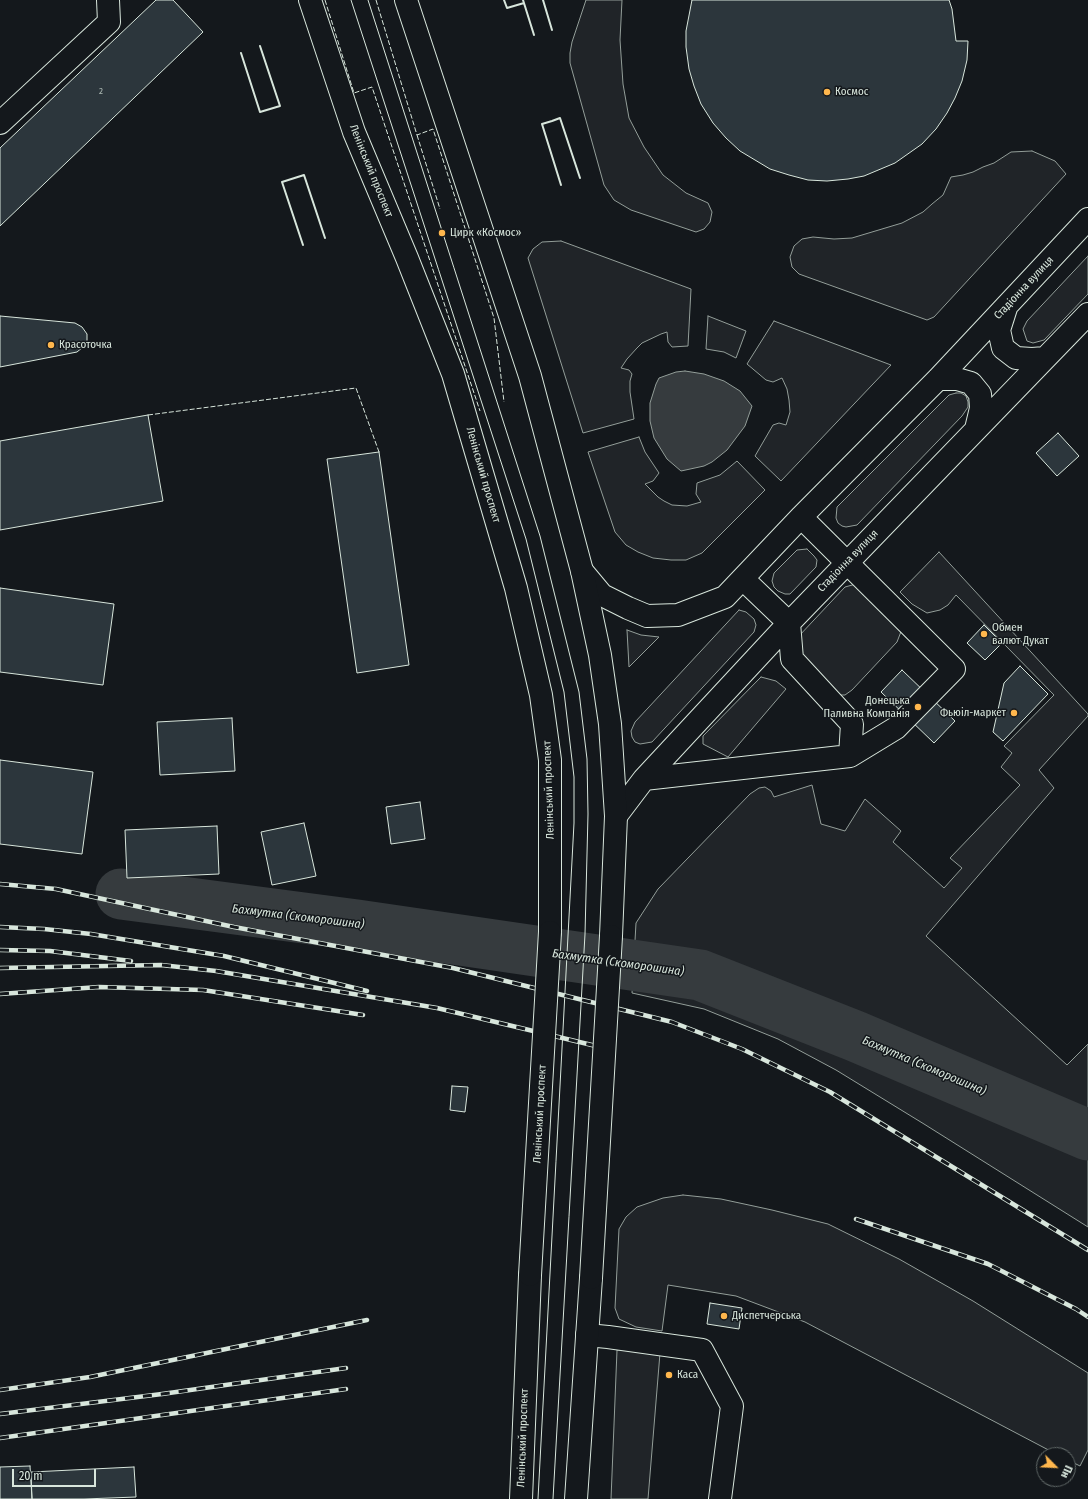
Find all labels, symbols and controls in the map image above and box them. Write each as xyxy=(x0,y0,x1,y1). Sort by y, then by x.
place label: Космос xyxy=(835,85,868,99)
house number: 2 xyxy=(99,86,103,96)
marker: Космос xyxy=(822,87,832,97)
street label: Ленінський проспект xyxy=(346,123,396,219)
place label: Цирк «Космос» xyxy=(450,226,521,240)
marker: Цирк «Космос» xyxy=(437,228,447,238)
street label: Стадіонна вулиця xyxy=(991,254,1057,322)
place label: Красоточка xyxy=(59,338,112,352)
marker: Красоточка xyxy=(46,340,56,350)
street label: Ленінський проспект xyxy=(463,426,503,524)
street label: Стадіонна вулиця xyxy=(815,527,881,595)
place label: Обмен валют Дукат xyxy=(992,621,1049,647)
marker: Обмен валют Дукат xyxy=(979,629,989,639)
place label: Донецька Паливна Компанія xyxy=(824,694,910,720)
marker: Донецька Паливна Компанія xyxy=(913,702,923,712)
place label: Фьюіл-маркет xyxy=(940,706,1006,720)
marker: Фьюіл-маркет xyxy=(1009,708,1019,718)
street label: Ленінський проспект xyxy=(541,740,557,840)
water label: Бахмутка (Скоморошина) xyxy=(231,902,365,932)
water label: Бахмутка (Скоморошина) xyxy=(551,947,685,979)
water label: Бахмутка (Скоморошина) xyxy=(860,1033,988,1099)
street label: Ленінський проспект xyxy=(531,1064,549,1164)
place label: Диспетчерська xyxy=(732,1309,801,1323)
marker: Диспетчерська xyxy=(719,1311,729,1321)
place label: Каса xyxy=(677,1368,698,1382)
marker: Каса xyxy=(664,1370,674,1380)
street label: Ленінський проспект xyxy=(515,1388,531,1488)
north arrow xyxy=(1036,1447,1076,1487)
scale bar xyxy=(14,1461,98,1487)
text: Пн xyxy=(1058,1463,1075,1480)
text: 20 m xyxy=(19,1469,43,1483)

